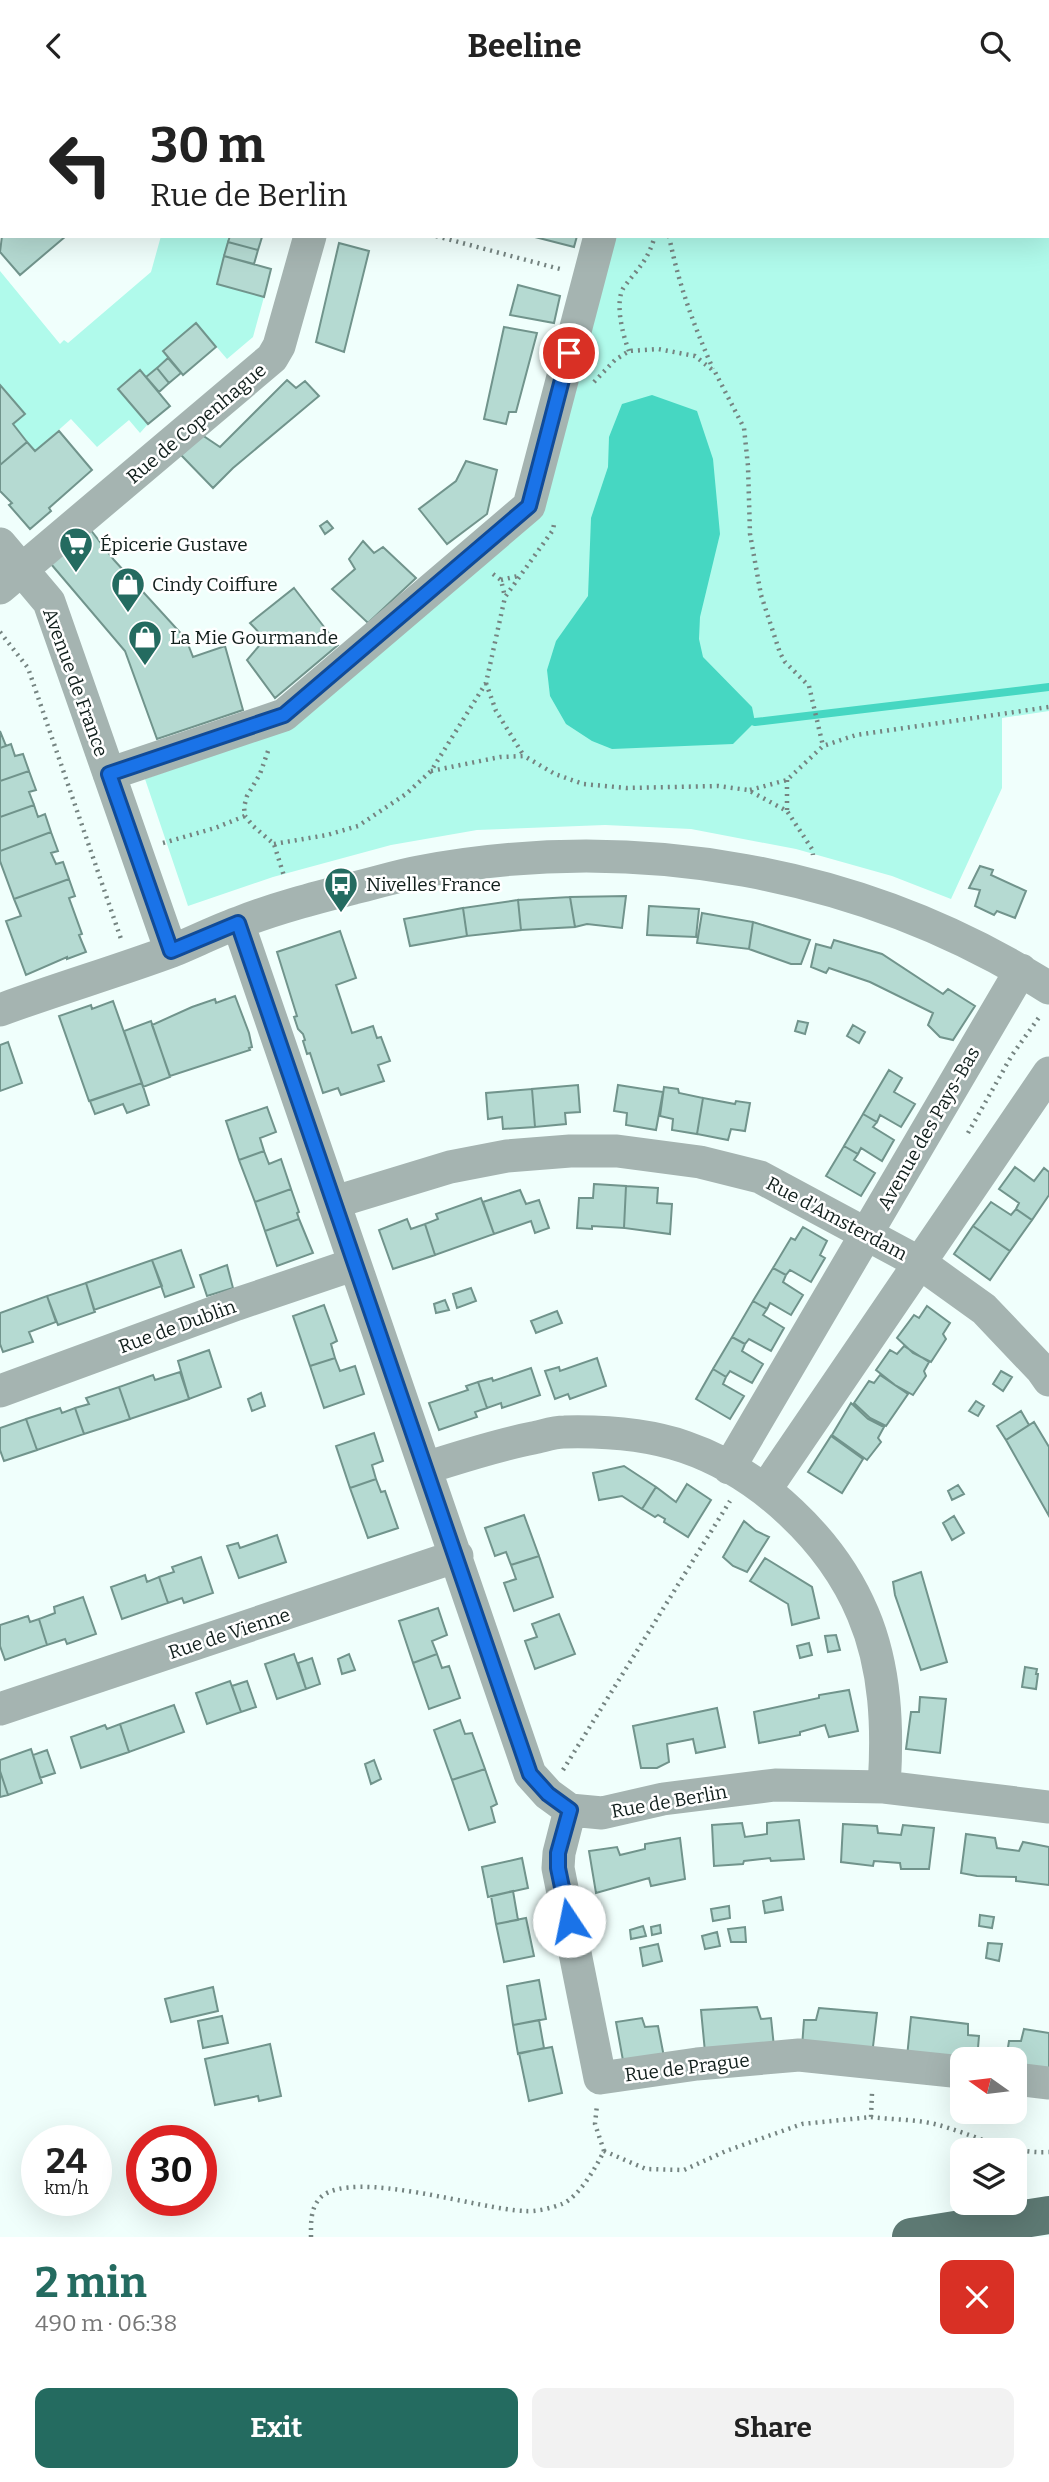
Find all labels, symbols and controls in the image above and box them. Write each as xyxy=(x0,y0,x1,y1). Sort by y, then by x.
icon: back xyxy=(35,27,73,65)
text: Beeline xyxy=(468,27,581,65)
icon: search xyxy=(976,27,1014,65)
text: 30 m xyxy=(150,116,265,175)
icon: left xyxy=(35,119,126,210)
text: Rue de Berlin xyxy=(150,176,347,214)
pin xyxy=(539,323,599,383)
icon: arrive xyxy=(550,334,588,372)
street label: Rue de Copenhague xyxy=(122,358,271,488)
supermarket icon: Épicerie Gustave xyxy=(57,525,95,574)
place label: Épicerie Gustave xyxy=(100,533,248,556)
shop icon: Cindy Coiffure xyxy=(109,565,147,614)
place label: Cindy Coiffure xyxy=(152,573,278,596)
street label: Avenue de France xyxy=(38,605,113,760)
shop icon: La Mie Gourmande xyxy=(126,618,164,667)
place label: La Mie Gourmande xyxy=(170,626,338,649)
bus stop icon: Nivelles France xyxy=(322,865,360,914)
place label: Nivelles France xyxy=(366,873,501,896)
street label: Avenue des Pays-Bas xyxy=(872,1043,985,1214)
street label: Rue d'Amsterdam xyxy=(762,1172,911,1265)
street label: Rue de Dublin xyxy=(115,1295,239,1358)
street label: Rue de Vienne xyxy=(165,1603,293,1664)
street label: Rue de Berlin xyxy=(609,1780,729,1823)
position arrow xyxy=(532,1884,606,1958)
north arrow xyxy=(950,2047,1027,2125)
map controls xyxy=(950,2047,1027,2215)
street label: Rue de Prague xyxy=(623,2048,751,2087)
speed limit sign: 30 xyxy=(126,2125,217,2216)
button: layers xyxy=(950,2138,1027,2215)
text: 24 xyxy=(46,2140,87,2182)
text: km/h xyxy=(44,2177,89,2199)
text: 2 min xyxy=(35,2258,147,2308)
button: close xyxy=(940,2260,1014,2334)
text: 490 m · 06:38 xyxy=(35,2309,177,2337)
button: Exit xyxy=(35,2388,518,2468)
button: Share xyxy=(532,2388,1014,2468)

